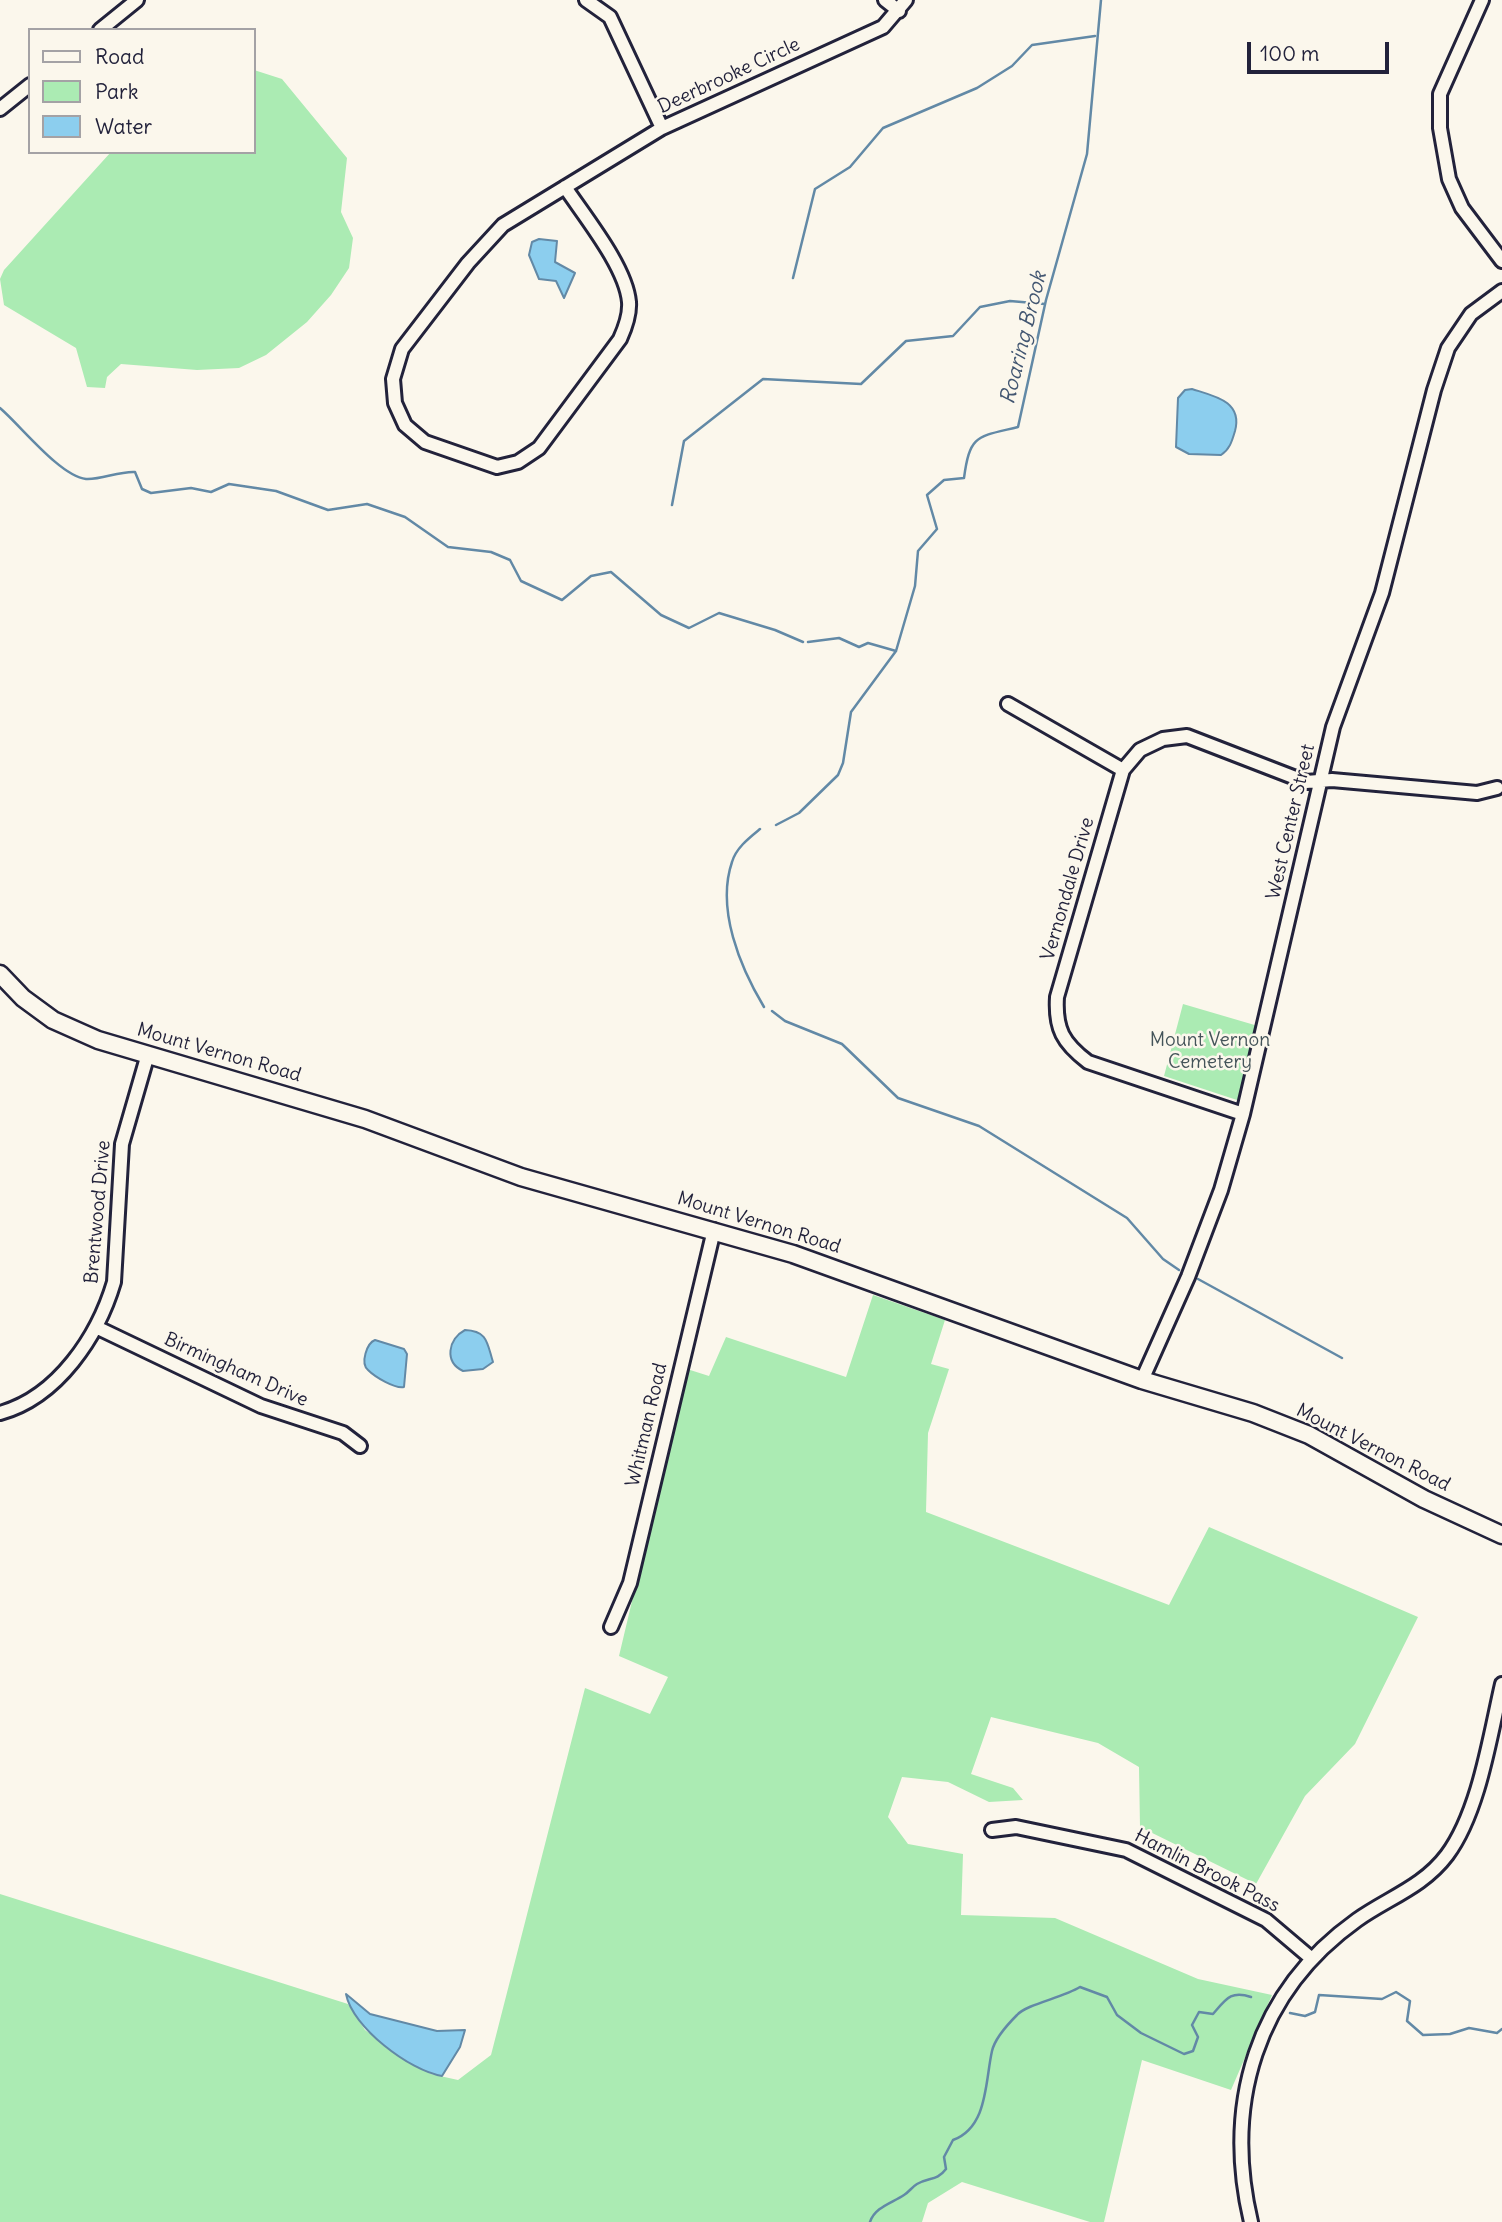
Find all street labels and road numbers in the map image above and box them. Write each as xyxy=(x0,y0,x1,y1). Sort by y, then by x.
street label: Deerbrooke Circle xyxy=(654,33,804,119)
street label: West Center Street xyxy=(1262,742,1320,902)
street label: Vernondale Drive xyxy=(1037,815,1099,963)
street label: Mount Vernon Road xyxy=(134,1019,304,1087)
street label: Brentwood Drive xyxy=(80,1139,116,1285)
street label: Mount Vernon Road xyxy=(675,1187,843,1259)
street label: Birmingham Drive xyxy=(161,1328,311,1412)
street label: Whitman Road xyxy=(622,1361,672,1489)
street label: Mount Vernon Road xyxy=(1292,1399,1454,1497)
street label: Hamlin Brook Pass xyxy=(1131,1825,1283,1917)

